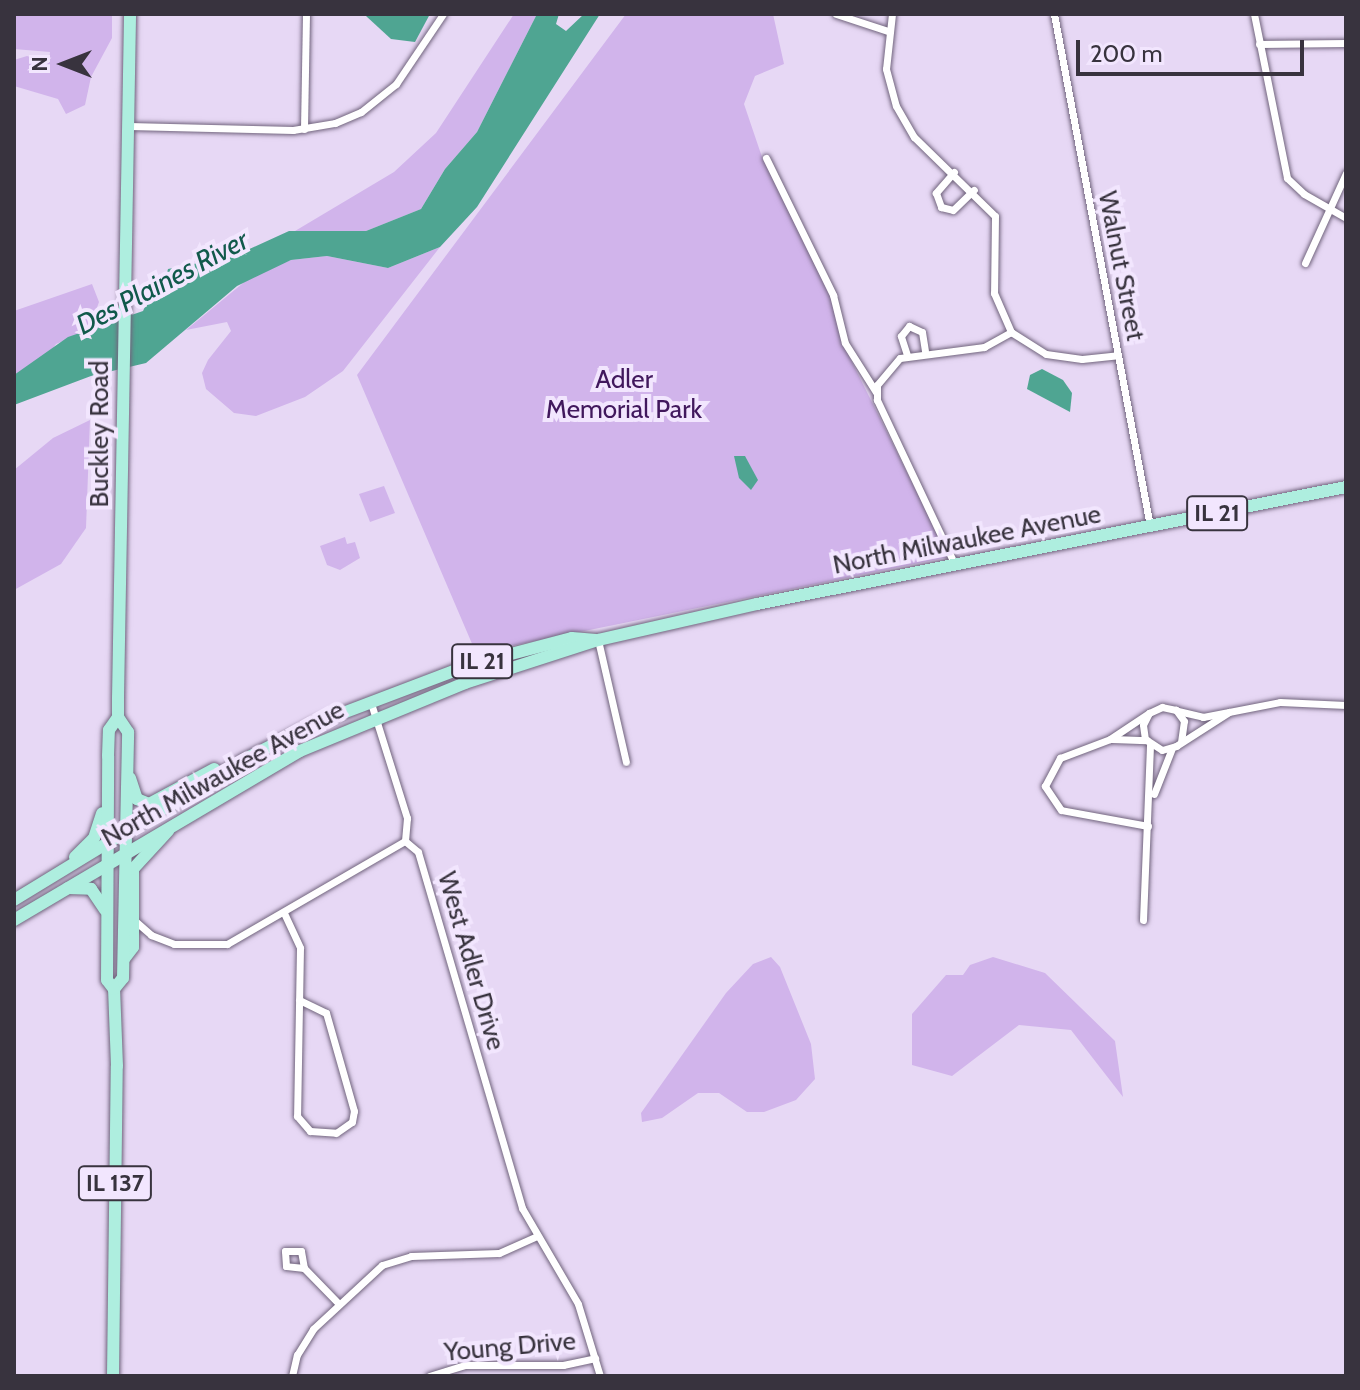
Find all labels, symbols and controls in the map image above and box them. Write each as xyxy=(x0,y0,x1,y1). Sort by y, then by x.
north arrow xyxy=(24,24,104,104)
scale bar xyxy=(1080,24,1308,74)
text: 200 m xyxy=(1090,39,1163,68)
text: N xyxy=(26,56,53,72)
street label: Walnut Street xyxy=(1091,189,1151,343)
water label: Des Plaines River xyxy=(70,223,254,341)
street label: Buckley Road xyxy=(84,360,116,508)
park label: Adler Memorial Park xyxy=(546,364,702,426)
road number: IL 21 xyxy=(1185,493,1249,533)
street label: North Milwaukee Avenue xyxy=(830,499,1104,581)
road number: IL 21 xyxy=(450,641,514,681)
street label: North Milwaukee Avenue xyxy=(96,694,350,854)
street label: West Adler Drive xyxy=(431,868,511,1054)
road number: IL 137 xyxy=(77,1163,153,1203)
street label: Young Drive xyxy=(443,1326,577,1368)

